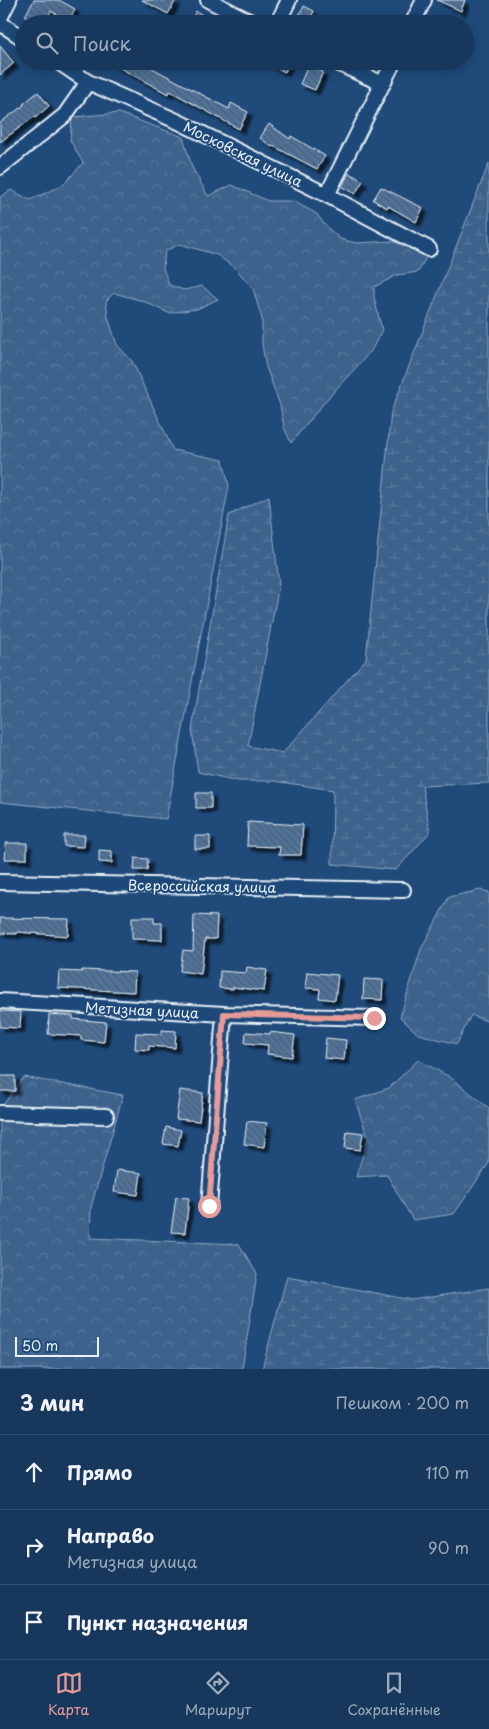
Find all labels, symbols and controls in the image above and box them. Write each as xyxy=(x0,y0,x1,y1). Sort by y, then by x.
search box xyxy=(15,15,474,70)
icon: search xyxy=(33,29,61,57)
text: Поиск xyxy=(73,29,131,57)
street label: Московская улица xyxy=(180,116,306,192)
street label: Всероссийская улица xyxy=(128,874,276,898)
street label: Метизная улица xyxy=(85,997,200,1023)
route end xyxy=(363,1007,386,1030)
route start xyxy=(198,1195,221,1218)
scale bar xyxy=(15,1334,99,1357)
text: 50 m xyxy=(22,1335,58,1356)
text: 3 мин xyxy=(20,1386,84,1418)
text: Пешком · 200 m xyxy=(335,1390,469,1414)
icon: ahead xyxy=(20,1458,48,1486)
text: Прямо xyxy=(67,1458,132,1486)
text: 110 m xyxy=(426,1460,469,1484)
text: Направо xyxy=(67,1521,154,1549)
icon: right xyxy=(20,1533,48,1561)
text: 90 m xyxy=(428,1535,469,1559)
text: Метизная улица xyxy=(67,1549,197,1573)
icon: arrive xyxy=(20,1608,48,1636)
text: Пункт назначения xyxy=(67,1608,248,1636)
tab: Карта xyxy=(48,1669,89,1720)
tab: Маршрут xyxy=(185,1669,251,1720)
tab: Сохранённые xyxy=(347,1669,441,1720)

